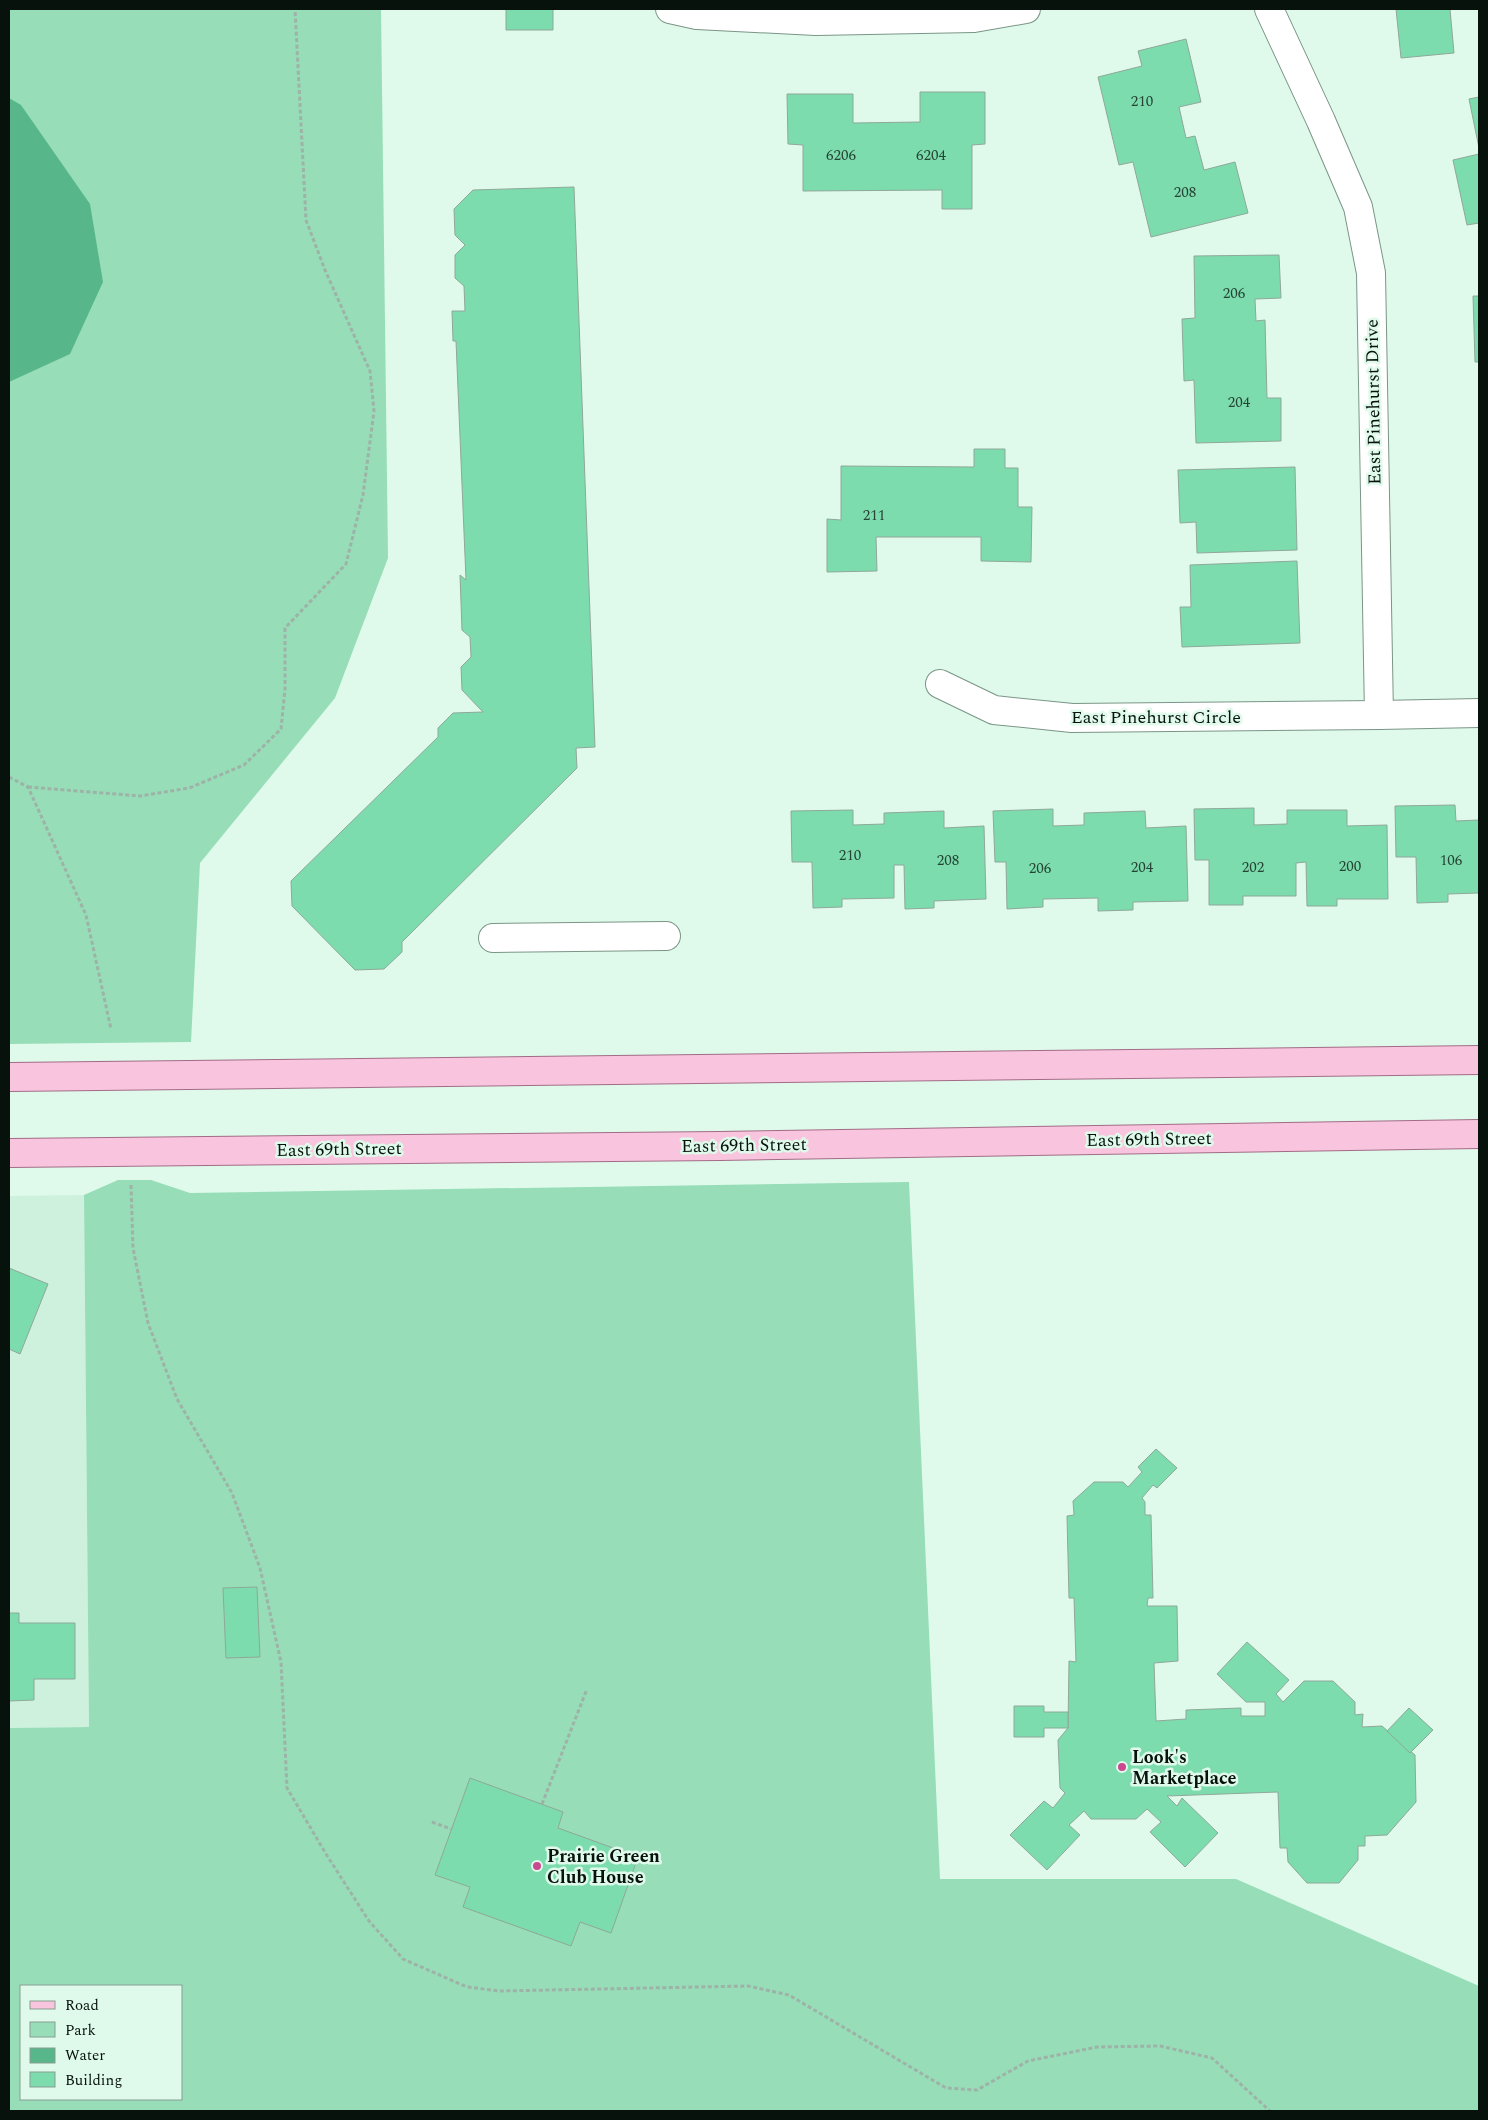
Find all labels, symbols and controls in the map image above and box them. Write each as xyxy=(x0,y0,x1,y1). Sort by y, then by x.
house number: 210 xyxy=(1131,90,1153,113)
house number: 6206 xyxy=(826,144,856,167)
house number: 6204 xyxy=(916,144,946,167)
house number: 208 xyxy=(1174,181,1196,204)
house number: 206 xyxy=(1223,282,1246,305)
street label: East Pinehurst Drive xyxy=(1359,319,1388,485)
house number: 204 xyxy=(1228,391,1251,414)
house number: 211 xyxy=(863,504,885,527)
street label: East Pinehurst Circle xyxy=(1071,704,1241,731)
house number: 210 xyxy=(839,844,861,867)
house number: 208 xyxy=(937,849,959,872)
house number: 106 xyxy=(1440,849,1463,872)
house number: 200 xyxy=(1339,855,1361,878)
house number: 204 xyxy=(1131,856,1154,879)
house number: 202 xyxy=(1242,856,1264,879)
house number: 206 xyxy=(1029,857,1052,880)
street label: East 69th Street xyxy=(1086,1125,1212,1154)
street label: East 69th Street xyxy=(681,1131,807,1160)
street label: East 69th Street xyxy=(276,1135,402,1164)
place label: Look's Marketplace xyxy=(1132,1744,1237,1792)
marker: Look's Marketplace xyxy=(1116,1761,1128,1773)
place label: Prairie Green Club House xyxy=(547,1843,660,1891)
marker: Prairie Green Club House xyxy=(531,1860,543,1872)
legend xyxy=(20,1985,182,2100)
text: Road xyxy=(65,1994,99,2017)
text: Park xyxy=(65,2019,96,2042)
text: Water xyxy=(65,2044,105,2067)
text: Building xyxy=(65,2069,122,2092)

